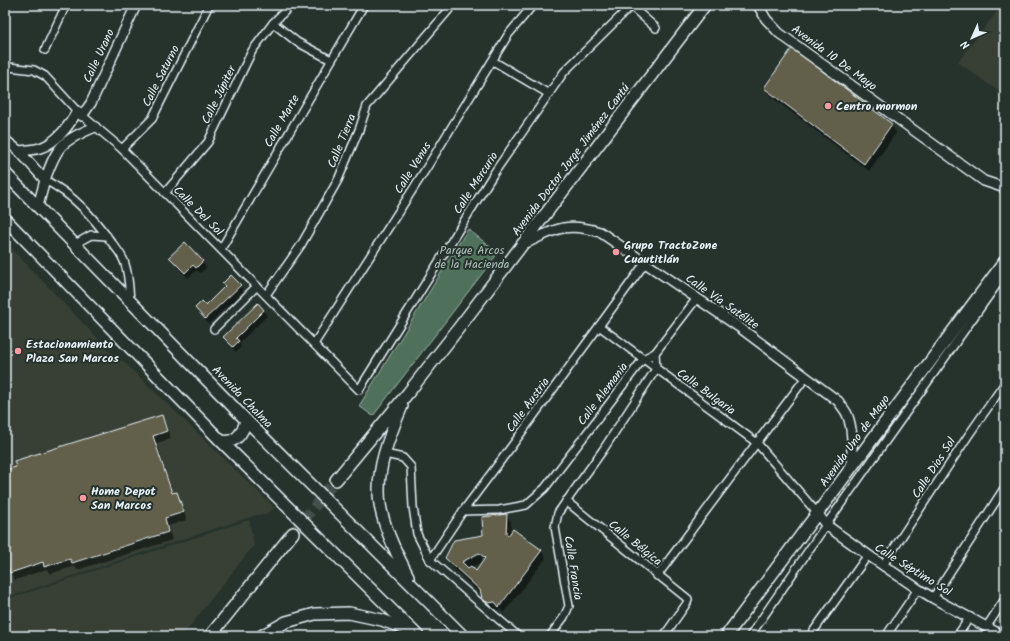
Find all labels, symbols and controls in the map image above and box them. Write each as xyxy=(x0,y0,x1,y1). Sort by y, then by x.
north arrow xyxy=(952,18,992,58)
street label: Avenida 10 De Mayo xyxy=(787,20,881,96)
street label: Calle Urano xyxy=(78,26,120,86)
text: N xyxy=(957,36,974,53)
street label: Calle Saturno xyxy=(137,42,185,110)
street label: Calle Júpiter xyxy=(197,62,242,127)
street label: Avenida Doctor Jorge Jiménez Cantú xyxy=(507,80,635,240)
street label: Calle Marte xyxy=(259,91,305,151)
place label: Centro mormon xyxy=(836,97,918,116)
marker: Centro mormon xyxy=(823,101,833,111)
street label: Calle Tierra xyxy=(322,111,362,171)
street label: Calle Venus xyxy=(390,138,436,198)
street label: Calle Mercurio xyxy=(449,148,503,218)
street label: Calle Del Sol xyxy=(168,181,228,241)
place label: Grupo TractoZone Cuautitlán xyxy=(624,236,718,269)
park label: Parque Arcos de la Hacienda xyxy=(435,241,510,274)
marker: Grupo TractoZone Cuautitlán xyxy=(611,247,621,257)
street label: Calle Vía Satélite xyxy=(681,269,763,335)
place label: Estacionamiento Plaza San Marcos xyxy=(26,335,119,368)
marker: Estacionamiento Plaza San Marcos xyxy=(13,346,23,356)
street label: Calle Alemania xyxy=(573,358,633,430)
street label: Avenida Chalma xyxy=(207,361,277,433)
street label: Calle Bulgaria xyxy=(672,364,740,420)
street label: Calle Austria xyxy=(501,373,555,437)
street label: Avenida Uno de Mayo xyxy=(815,391,895,491)
street label: Calle Dios Sol xyxy=(907,434,961,502)
place label: Home Depot San Marcos xyxy=(91,482,156,515)
marker: Home Depot San Marcos xyxy=(78,493,88,503)
street label: Calle Bélgica xyxy=(604,515,666,571)
street label: Calle Francia xyxy=(559,534,588,602)
street label: Calle Séptimo Sol xyxy=(871,539,956,601)

